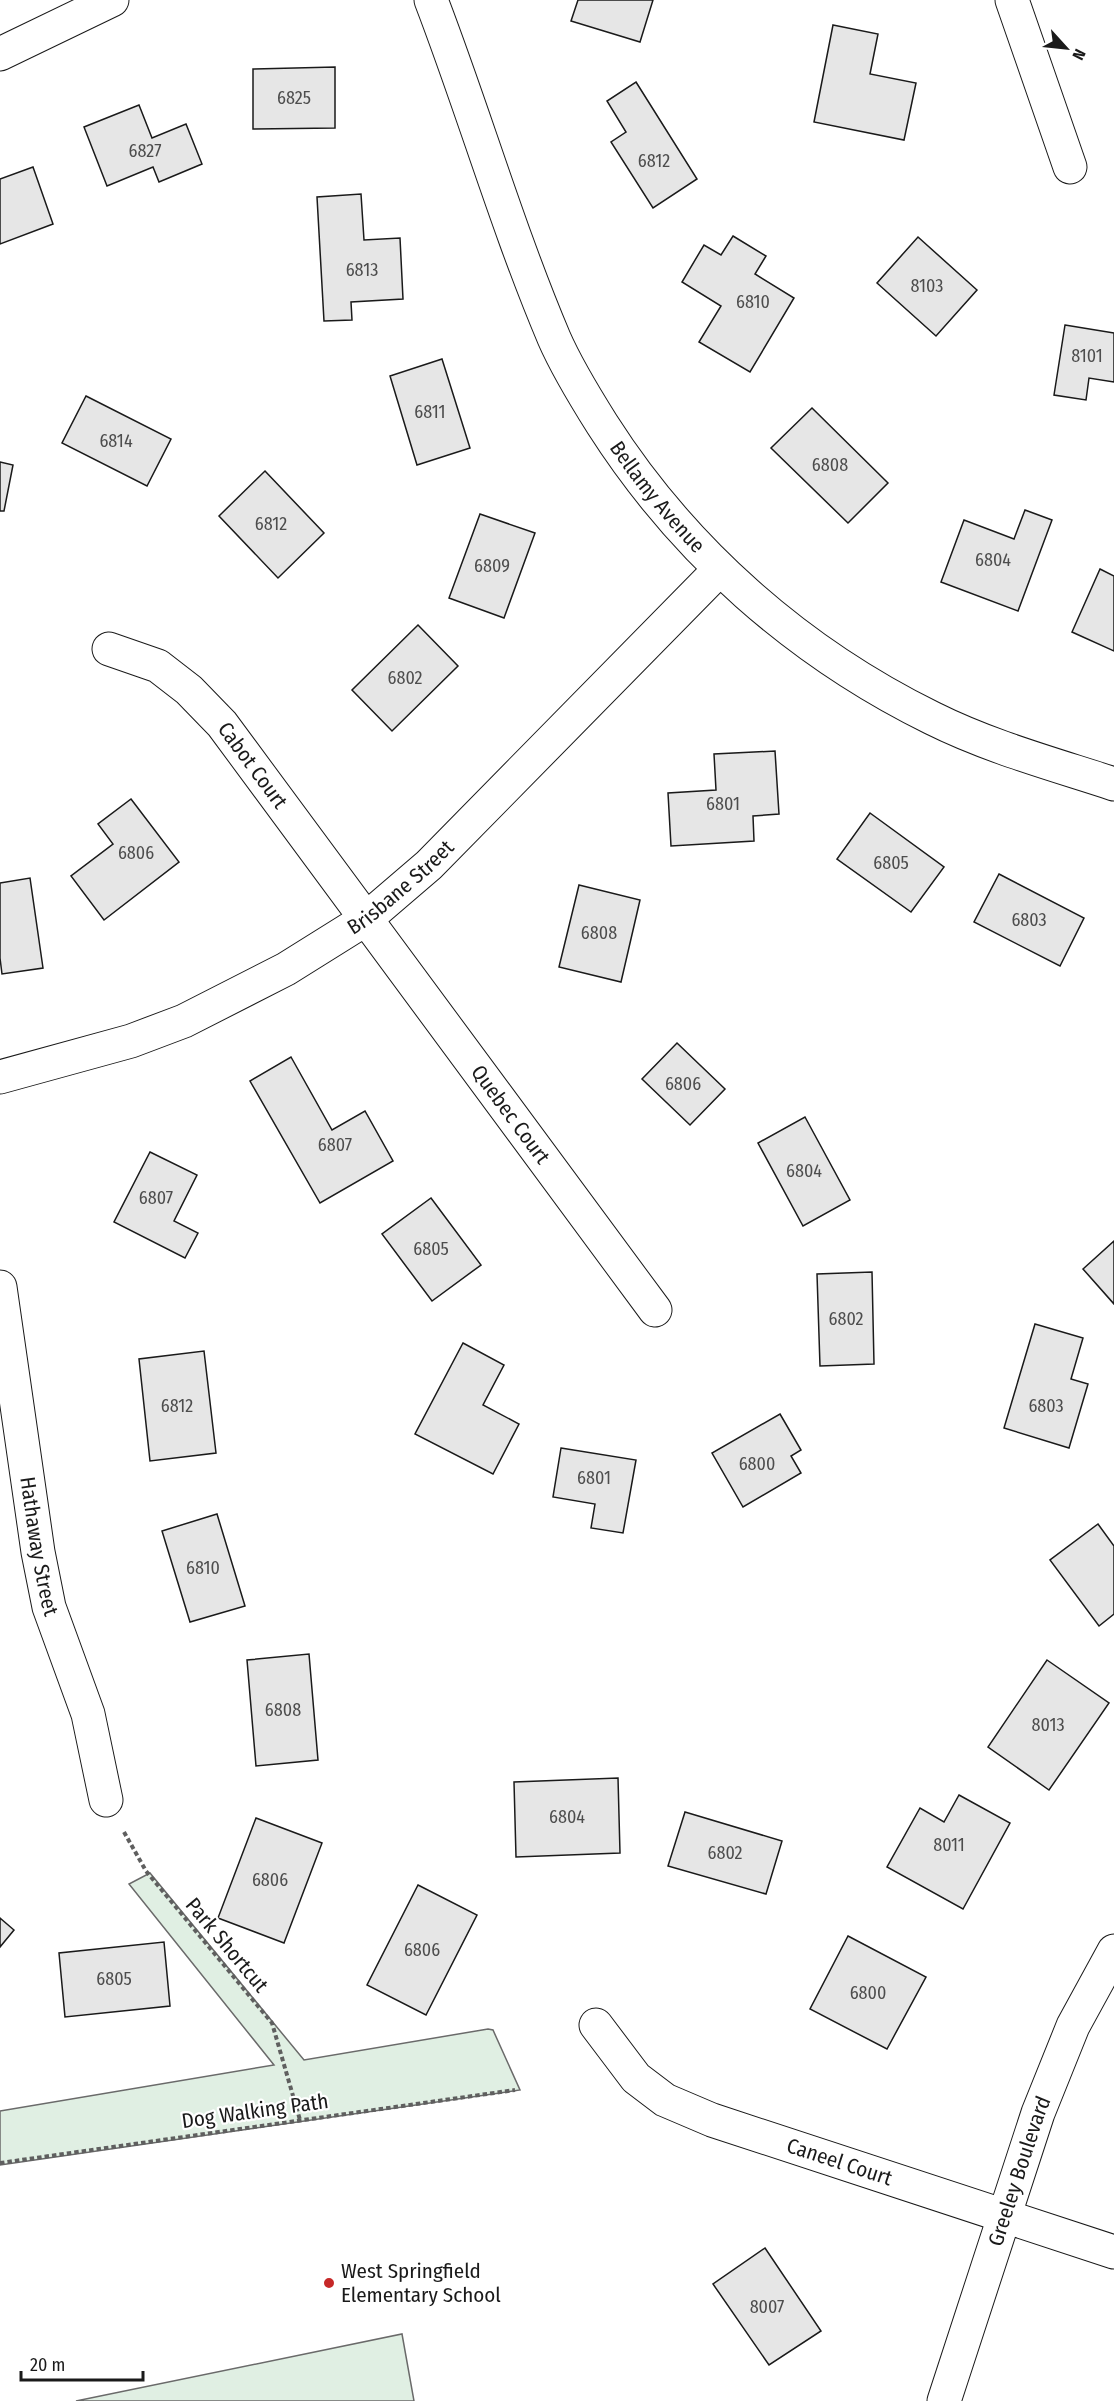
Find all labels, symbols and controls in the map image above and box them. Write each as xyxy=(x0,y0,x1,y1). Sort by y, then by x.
north arrow xyxy=(1036,18,1096,78)
text: N xyxy=(1068,46,1090,63)
house number: 6825 xyxy=(277,87,311,109)
house number: 6827 xyxy=(129,140,161,162)
house number: 6812 xyxy=(638,150,670,172)
house number: 6813 xyxy=(346,259,378,281)
house number: 8103 xyxy=(911,275,943,297)
house number: 6810 xyxy=(736,291,770,313)
house number: 8101 xyxy=(1071,345,1103,367)
house number: 6811 xyxy=(414,401,446,423)
house number: 6814 xyxy=(99,430,133,452)
street label: Bellamy Avenue xyxy=(604,436,710,558)
house number: 6808 xyxy=(812,454,848,476)
house number: 6812 xyxy=(255,513,287,535)
house number: 6804 xyxy=(975,549,1011,571)
house number: 6809 xyxy=(474,555,510,577)
house number: 6802 xyxy=(387,667,423,689)
street label: Cabot Court xyxy=(212,717,293,814)
house number: 6801 xyxy=(706,793,740,815)
street label: Brisbane Street xyxy=(343,834,459,940)
house number: 6806 xyxy=(118,842,154,864)
house number: 6805 xyxy=(873,852,909,874)
house number: 6803 xyxy=(1011,909,1047,931)
house number: 6808 xyxy=(581,922,617,944)
street label: Quebec Court xyxy=(465,1060,556,1169)
house number: 6806 xyxy=(665,1073,701,1095)
house number: 6807 xyxy=(318,1134,352,1156)
house number: 6804 xyxy=(786,1160,822,1182)
house number: 6807 xyxy=(139,1187,173,1209)
house number: 6805 xyxy=(413,1238,449,1260)
house number: 6802 xyxy=(828,1308,864,1330)
house number: 6812 xyxy=(161,1395,193,1417)
house number: 6803 xyxy=(1028,1395,1064,1417)
house number: 6800 xyxy=(739,1453,775,1475)
house number: 6801 xyxy=(577,1467,611,1489)
street label: Hathaway Street xyxy=(14,1475,64,1620)
house number: 6810 xyxy=(186,1557,220,1579)
house number: 6808 xyxy=(265,1699,301,1721)
house number: 8013 xyxy=(1031,1714,1065,1736)
house number: 6804 xyxy=(549,1806,585,1828)
house number: 8011 xyxy=(933,1834,965,1856)
house number: 6802 xyxy=(707,1842,743,1864)
house number: 6806 xyxy=(252,1869,288,1891)
street label: Park Shortcut xyxy=(180,1892,274,1998)
house number: 6806 xyxy=(404,1939,440,1961)
house number: 6805 xyxy=(96,1968,132,1990)
house number: 6800 xyxy=(850,1982,886,2004)
street label: Dog Walking Path xyxy=(180,2088,330,2134)
street label: Greeley Boulevard xyxy=(982,2092,1056,2249)
street label: Caneel Court xyxy=(783,2132,896,2191)
place label: West Springfield Elementary School xyxy=(341,2258,501,2308)
marker: West Springfield Elementary School xyxy=(322,2276,336,2290)
house number: 8007 xyxy=(750,2296,784,2318)
scale bar xyxy=(21,2344,142,2382)
text: 20 m xyxy=(30,2354,65,2376)

